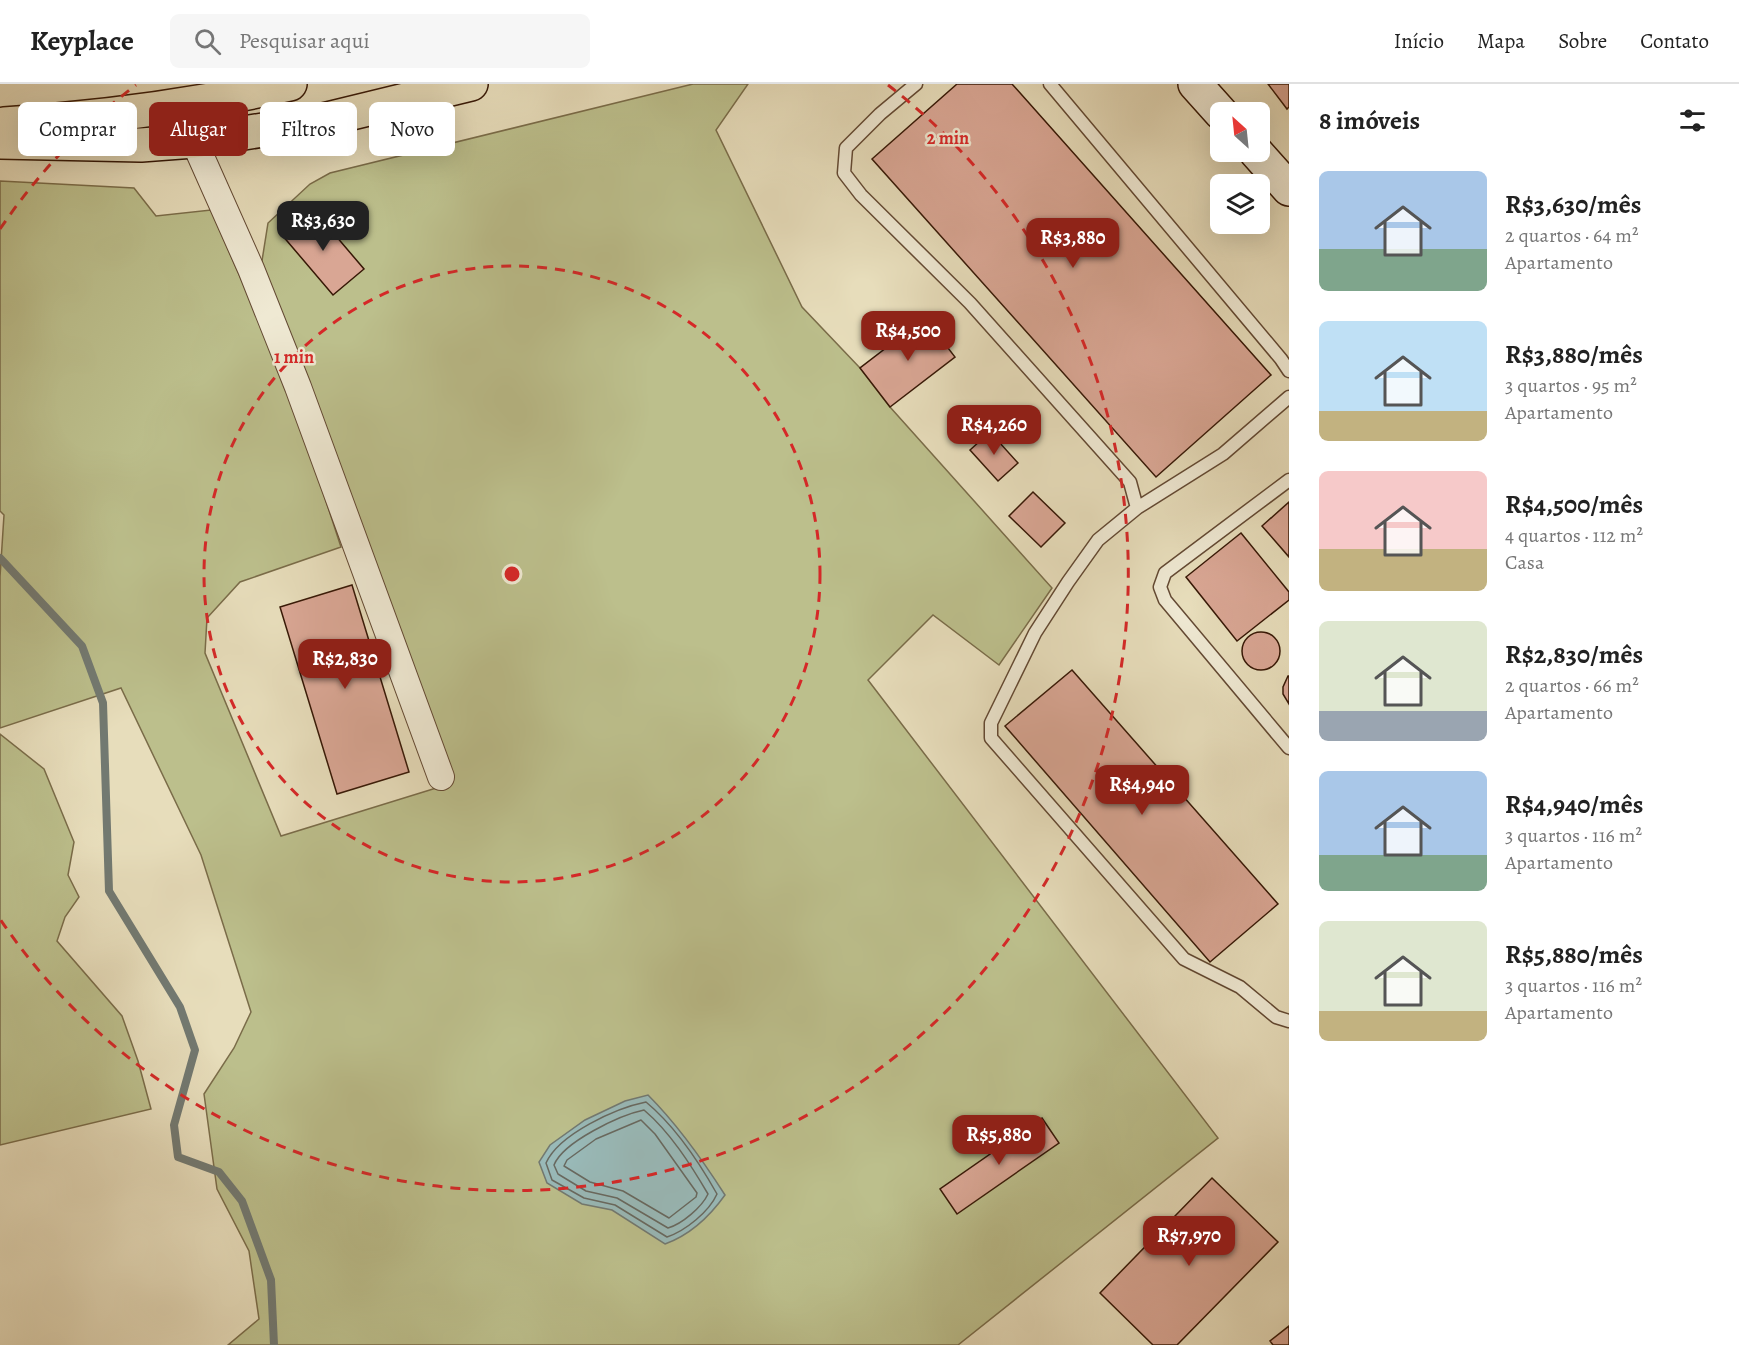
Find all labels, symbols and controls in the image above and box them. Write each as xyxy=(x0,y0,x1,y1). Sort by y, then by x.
search box xyxy=(170,14,590,68)
text: Keyplace xyxy=(30,22,134,60)
icon: search xyxy=(191,25,224,58)
text: Pesquisar aqui xyxy=(239,26,370,56)
text: Início xyxy=(1394,27,1444,55)
text: Mapa xyxy=(1477,27,1525,55)
text: Sobre xyxy=(1558,27,1607,55)
text: Contato xyxy=(1640,27,1709,55)
chip: Comprar xyxy=(18,102,137,156)
chip: Alugar xyxy=(149,102,248,156)
chip: Filtros xyxy=(260,102,357,156)
chip: Novo xyxy=(369,102,455,156)
north arrow xyxy=(1210,102,1270,162)
map controls xyxy=(1210,102,1270,234)
text: 8 imóveis xyxy=(1319,103,1420,138)
icon: filters xyxy=(1676,104,1709,137)
text: 2 min xyxy=(927,126,969,150)
button: layers xyxy=(1210,174,1270,234)
text: R$3,630/mês xyxy=(1505,187,1641,222)
icon: home xyxy=(1367,195,1439,267)
pin: R$3,630 xyxy=(268,201,378,252)
text: R$3,630 xyxy=(291,207,355,234)
pin: R$3,880 xyxy=(1018,218,1128,269)
text: 2 quartos · 64 m² xyxy=(1505,222,1639,249)
text: R$3,880 xyxy=(1040,224,1106,251)
text: Apartamento xyxy=(1505,249,1613,276)
pin: R$4,500 xyxy=(853,311,963,362)
text: R$4,500 xyxy=(875,317,941,344)
text: R$3,880/mês xyxy=(1505,337,1643,372)
text: 1 min xyxy=(274,345,314,369)
icon: home xyxy=(1367,345,1439,417)
text: 3 quartos · 95 m² xyxy=(1505,372,1637,399)
text: Apartamento xyxy=(1505,399,1613,426)
pin: R$4,260 xyxy=(939,405,1049,456)
text: R$4,260 xyxy=(961,411,1027,438)
text: R$4,500/mês xyxy=(1505,487,1643,522)
icon: home xyxy=(1367,495,1439,567)
text: 4 quartos · 112 m² xyxy=(1505,522,1643,549)
text: Casa xyxy=(1505,549,1544,576)
centre of rings xyxy=(502,564,522,584)
text: R$2,830/mês xyxy=(1505,637,1643,672)
pin: R$2,830 xyxy=(290,639,400,690)
text: R$2,830 xyxy=(312,645,378,672)
icon: home xyxy=(1367,645,1439,717)
text: 2 quartos · 66 m² xyxy=(1505,672,1639,699)
text: Apartamento xyxy=(1505,699,1613,726)
pin: R$4,940 xyxy=(1087,765,1197,816)
text: R$4,940 xyxy=(1109,771,1175,798)
text: R$4,940/mês xyxy=(1505,787,1643,822)
icon: home xyxy=(1367,795,1439,867)
text: 3 quartos · 116 m² xyxy=(1505,822,1642,849)
text: Apartamento xyxy=(1505,849,1613,876)
text: R$5,880/mês xyxy=(1505,937,1643,972)
icon: home xyxy=(1367,945,1439,1017)
text: 3 quartos · 116 m² xyxy=(1505,972,1642,999)
text: Apartamento xyxy=(1505,999,1613,1026)
pin: R$5,880 xyxy=(944,1115,1054,1166)
text: R$5,880 xyxy=(966,1121,1032,1148)
pin: R$7,970 xyxy=(1134,1216,1244,1267)
text: R$7,970 xyxy=(1157,1222,1221,1249)

